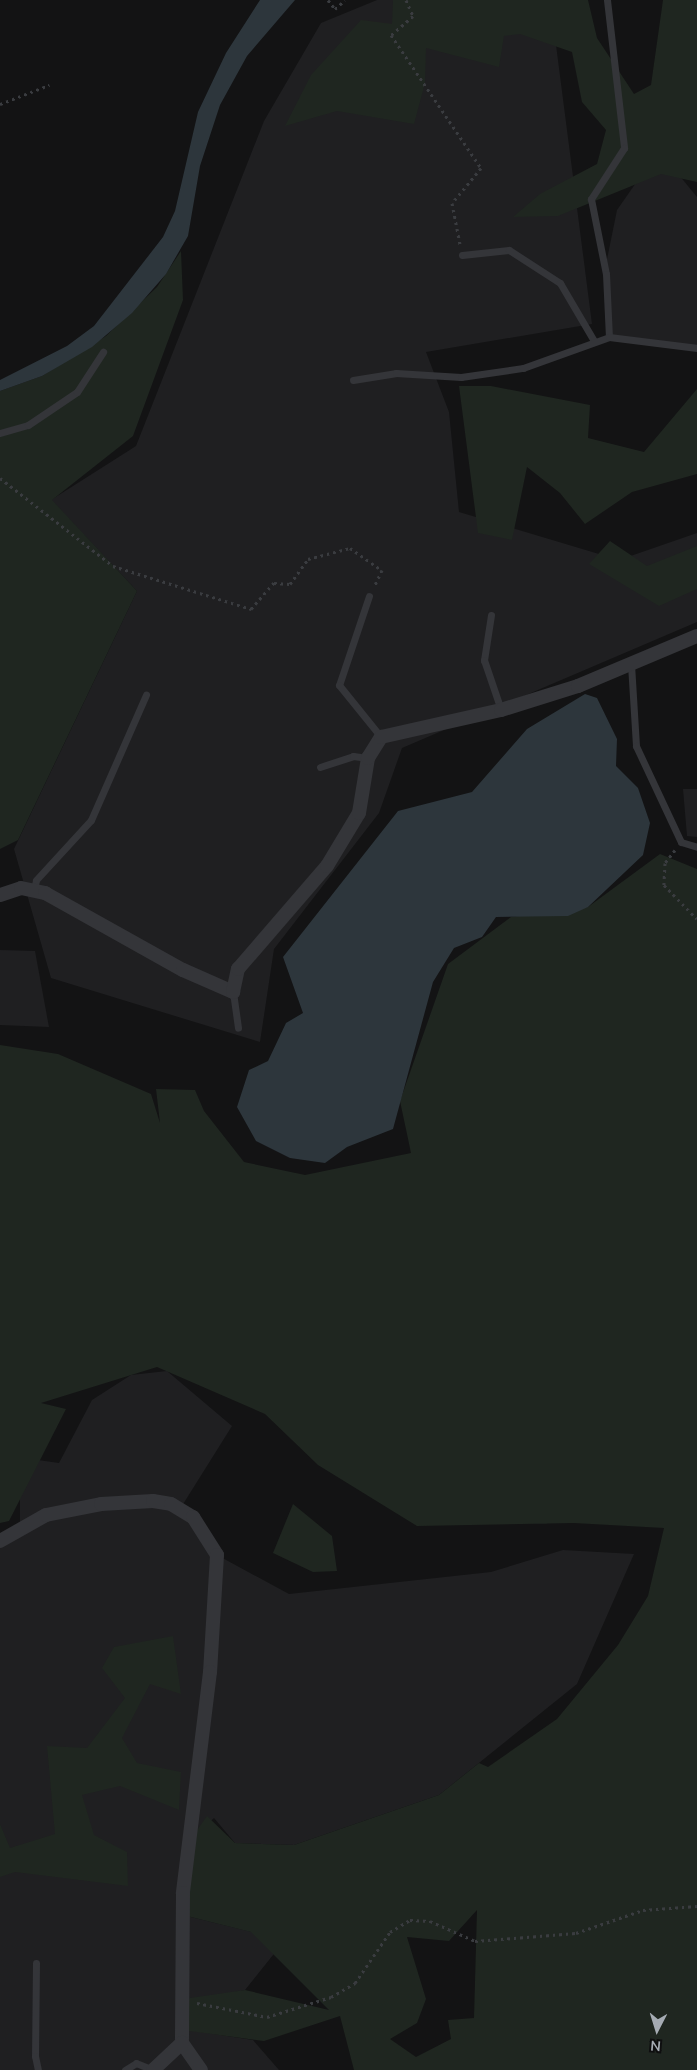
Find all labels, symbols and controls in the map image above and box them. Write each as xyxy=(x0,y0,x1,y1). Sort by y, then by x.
north arrow xyxy=(632,2005,682,2055)
text: N xyxy=(650,2036,662,2055)

